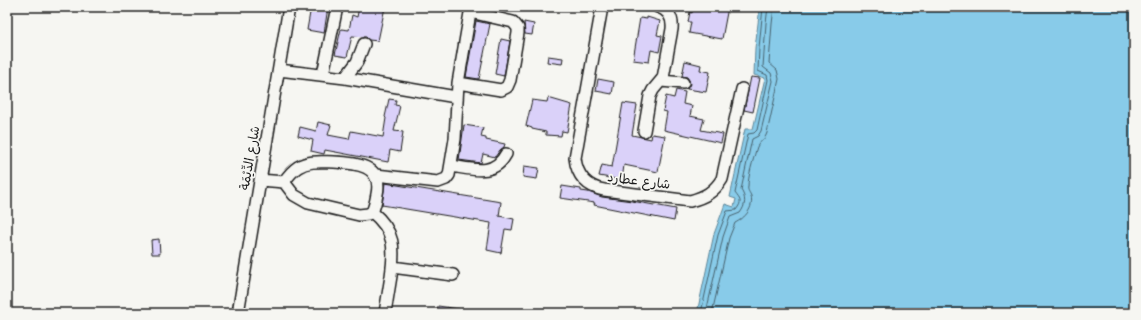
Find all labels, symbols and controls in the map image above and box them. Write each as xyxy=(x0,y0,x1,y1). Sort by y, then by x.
street label: شارع الدِّيْمَة xyxy=(234,124,264,192)
street label: شارع عطارد xyxy=(606,167,671,194)

